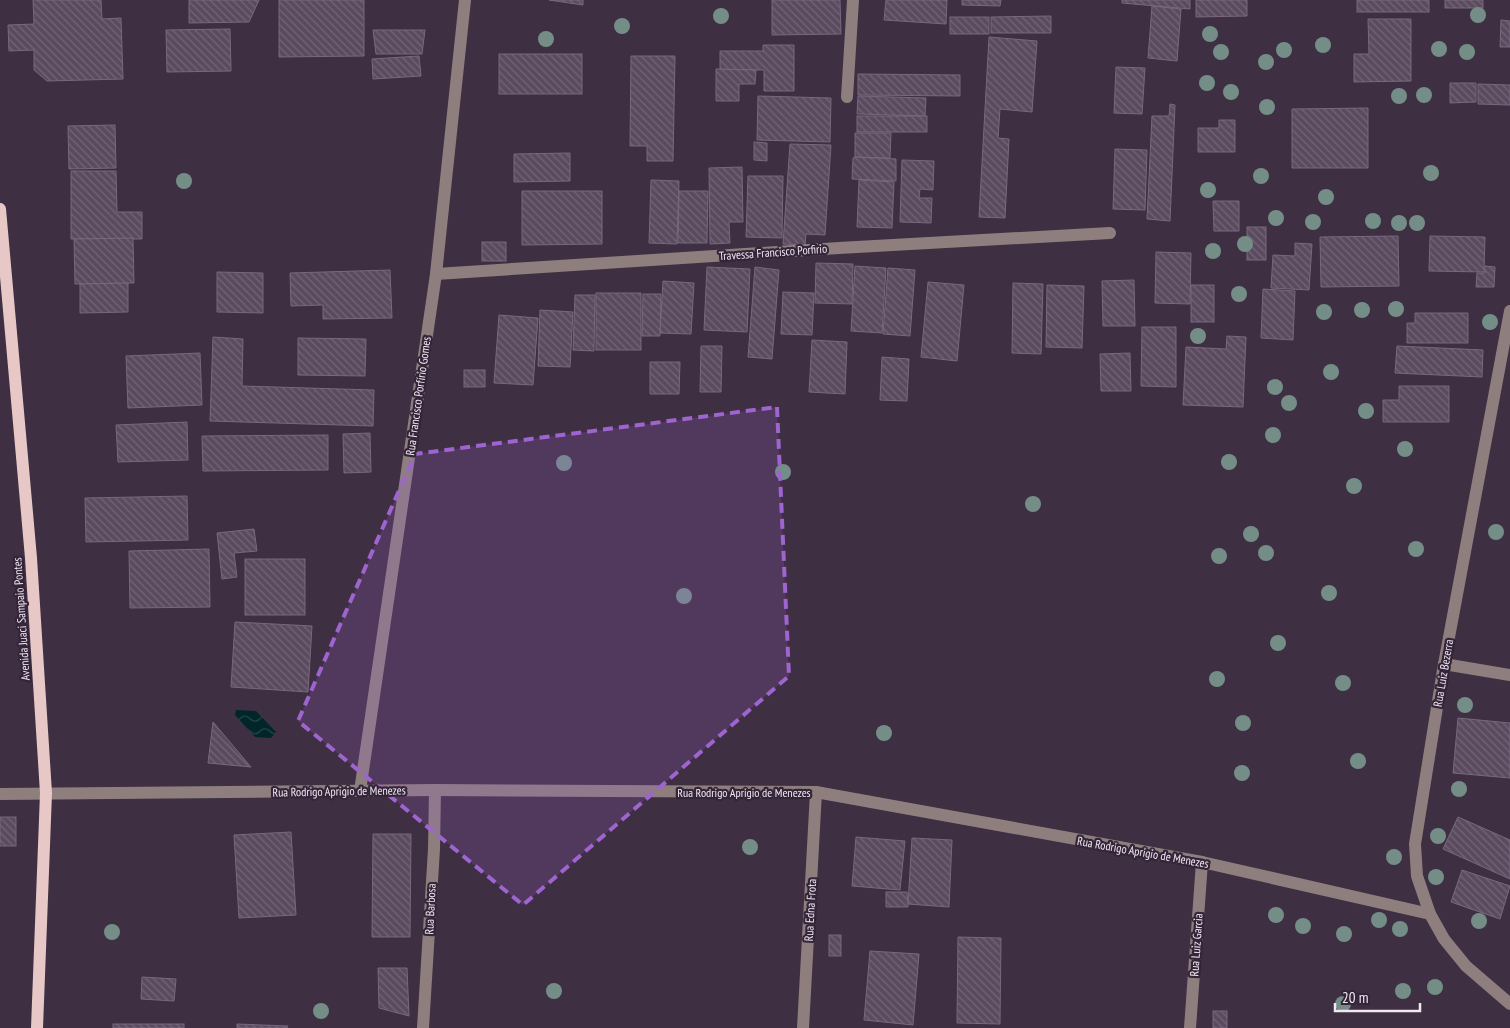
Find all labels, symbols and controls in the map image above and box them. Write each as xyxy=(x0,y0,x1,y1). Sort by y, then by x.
street label: Travessa Francisco Porfirio xyxy=(718,241,828,263)
street label: Rua Francisco Porfírio Gomes xyxy=(402,335,434,457)
street label: Avenida Juaci Sampaio Pontes xyxy=(9,557,33,681)
street label: Rua Luiz Bezerra xyxy=(1430,638,1456,708)
street label: Rua Rodrigo Aprigio de Menezes xyxy=(272,782,406,800)
street label: Rua Rodrigo Aprigio de Menezes xyxy=(677,785,811,800)
street label: Rua Rodrigo Aprigio de Menezes xyxy=(1076,833,1210,871)
street label: Rua Edna Frota xyxy=(801,878,819,942)
street label: Rua Barbosa xyxy=(421,883,439,935)
street label: Rua Luiz Garcia xyxy=(1186,913,1206,977)
scale bar xyxy=(1335,980,1420,1012)
text: 20 m xyxy=(1342,988,1368,1007)

